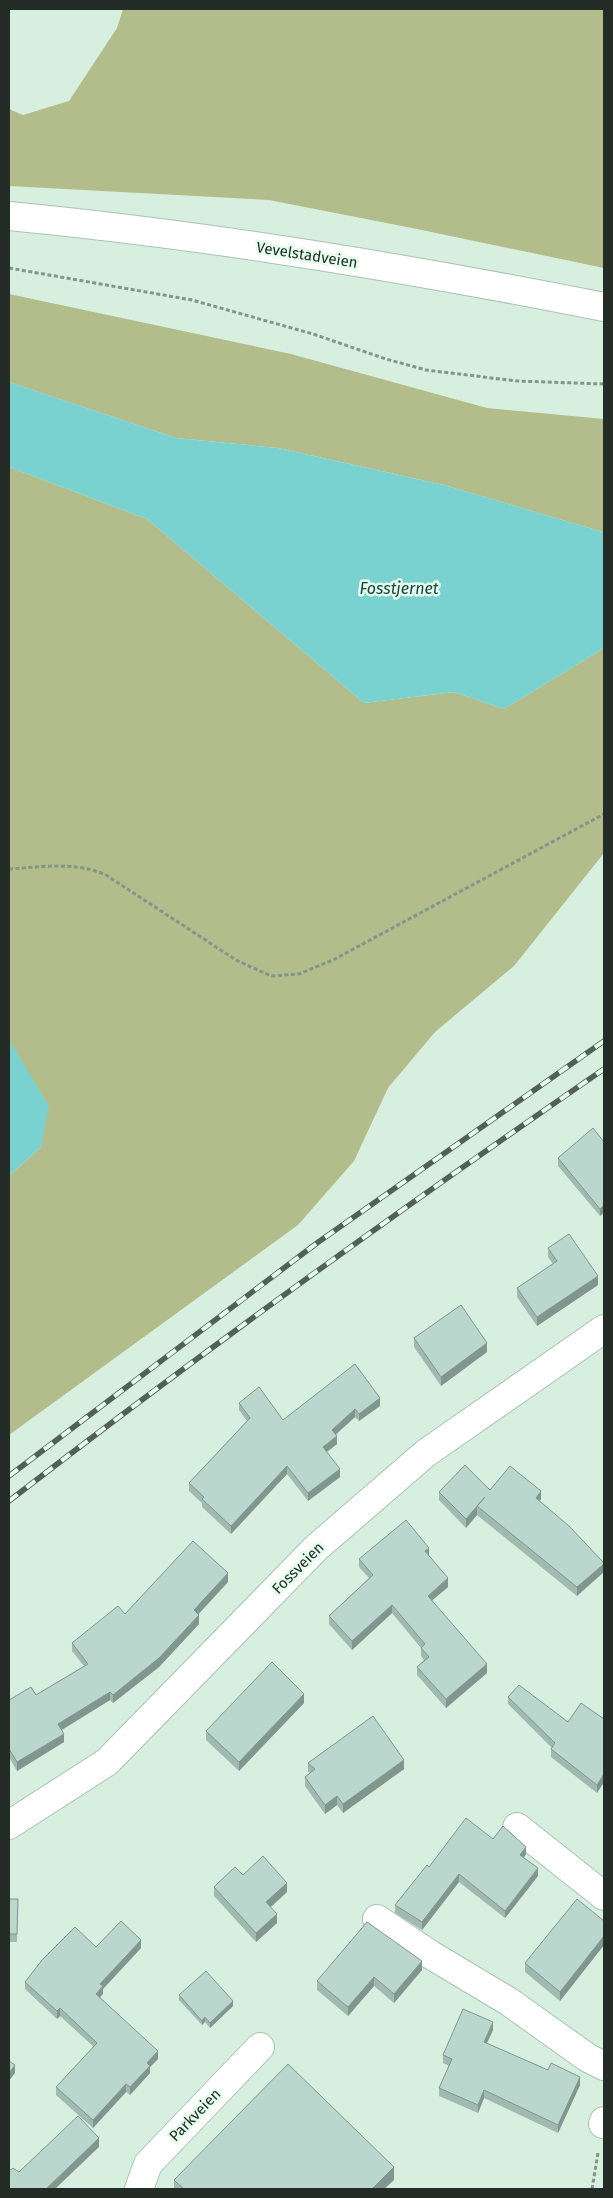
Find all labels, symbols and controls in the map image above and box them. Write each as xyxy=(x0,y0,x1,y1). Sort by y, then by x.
street label: Vevelstadveien xyxy=(255,238,359,272)
water label: Fosstjernet xyxy=(360,579,439,598)
street label: Fossveien xyxy=(268,1538,328,1598)
street label: Parkveien xyxy=(166,2085,224,2145)

